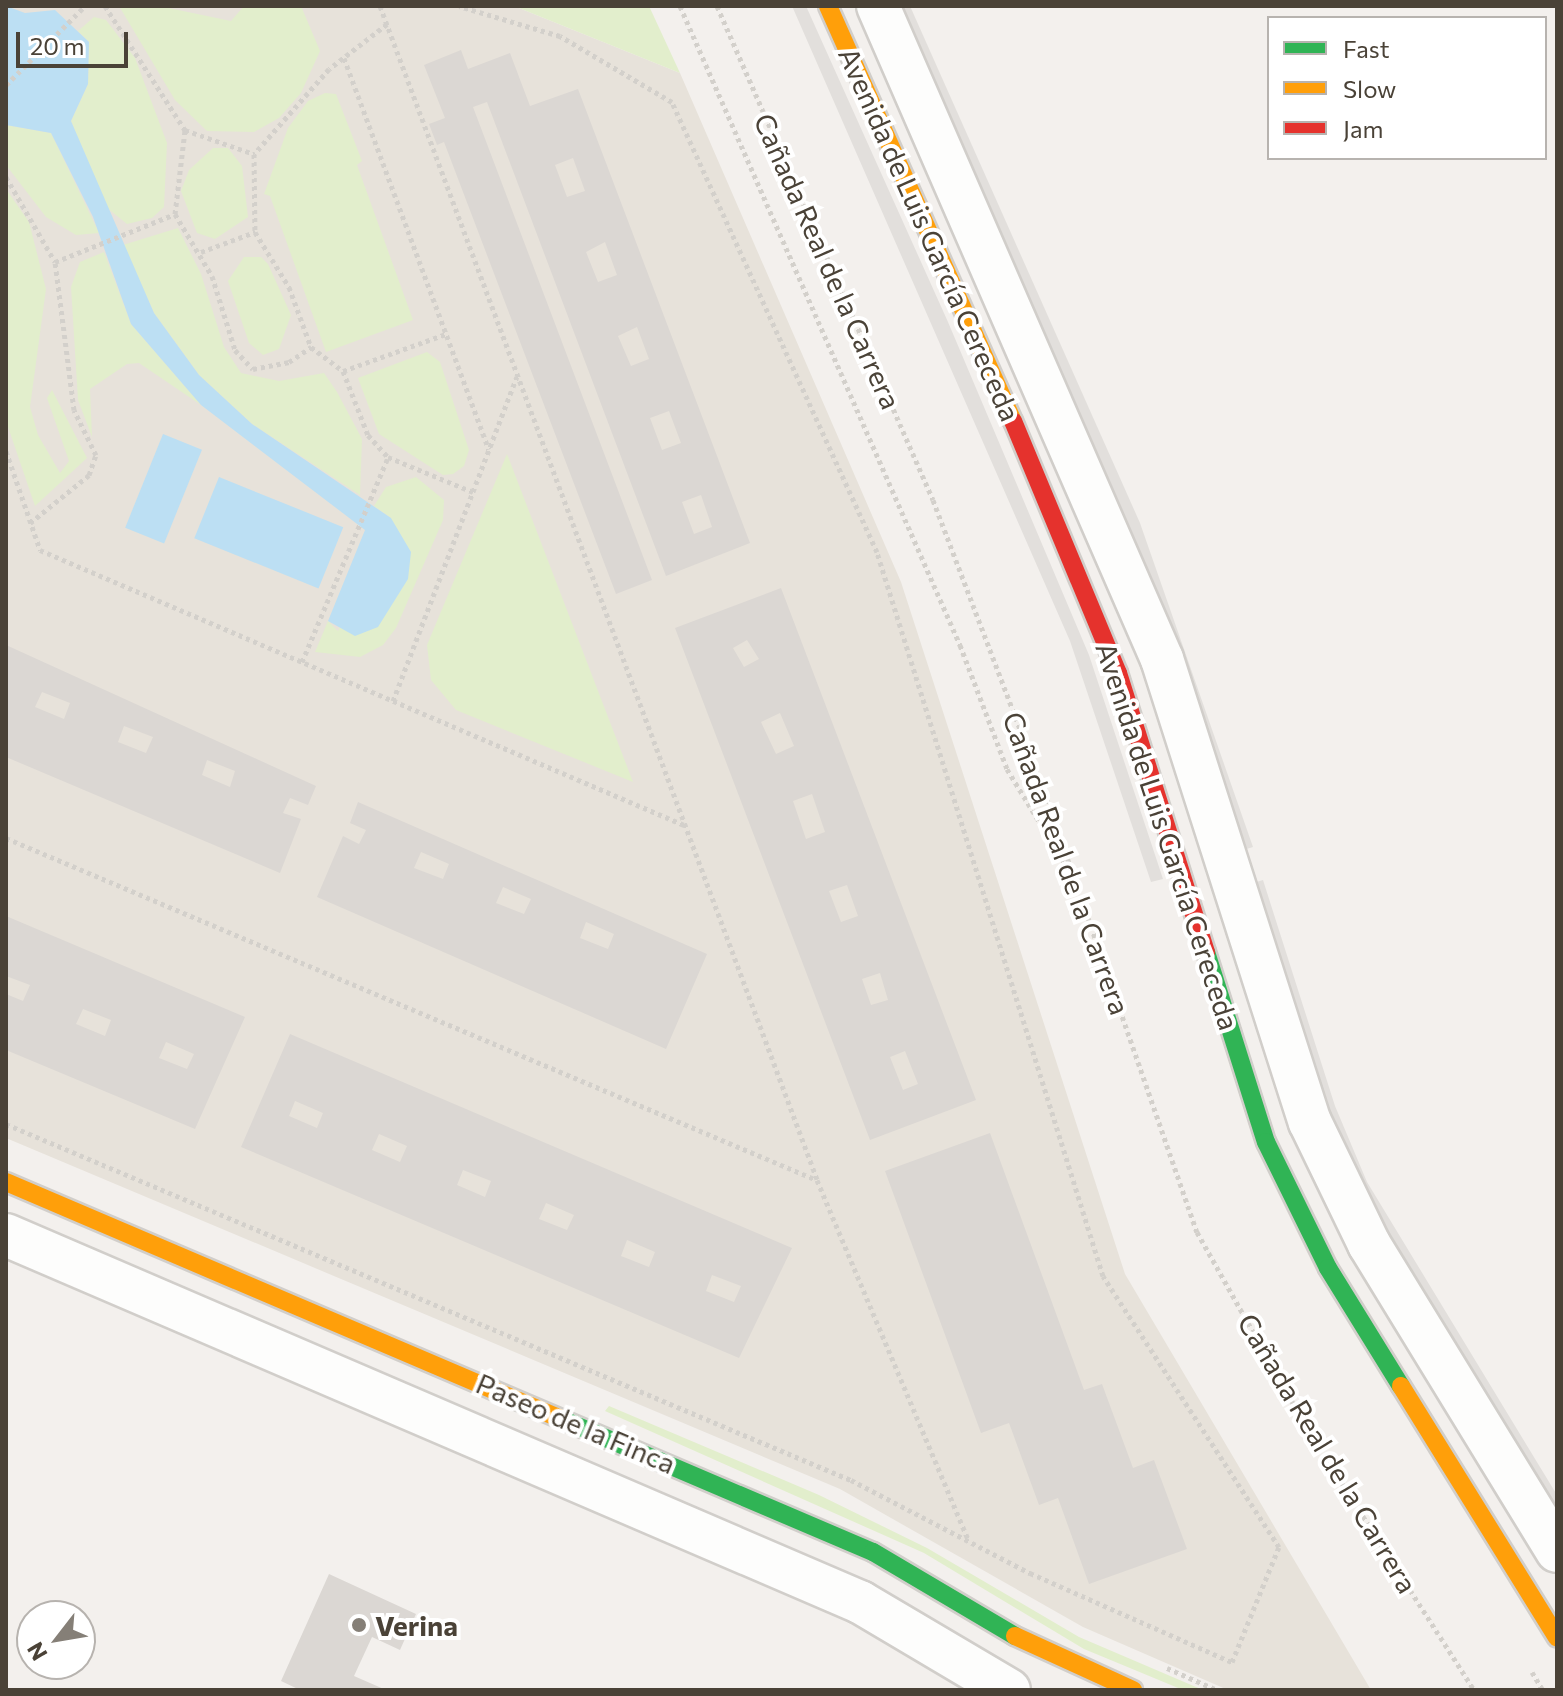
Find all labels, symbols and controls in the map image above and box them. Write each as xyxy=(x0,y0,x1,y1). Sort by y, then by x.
scale bar xyxy=(20,16,132,66)
legend xyxy=(1267,16,1547,160)
text: 20 m xyxy=(30,31,84,60)
text: Fast xyxy=(1343,34,1390,63)
street label: Avenida de Luis García Cereceda xyxy=(832,42,1028,426)
text: Slow xyxy=(1343,74,1396,103)
street label: Cañada Real de la Carrera xyxy=(748,108,908,414)
text: Jam xyxy=(1343,114,1383,143)
street label: Avenida de Luis García Cereceda xyxy=(1089,638,1247,1034)
street label: Cañada Real de la Carrera xyxy=(997,707,1137,1019)
street label: Cañada Real de la Carrera xyxy=(1231,1307,1425,1599)
street label: Paseo de la Finca xyxy=(471,1366,681,1480)
north arrow xyxy=(16,1600,96,1680)
place label: Verina xyxy=(375,1608,458,1642)
marker: Verina xyxy=(350,1616,368,1634)
text: N xyxy=(21,1638,53,1666)

